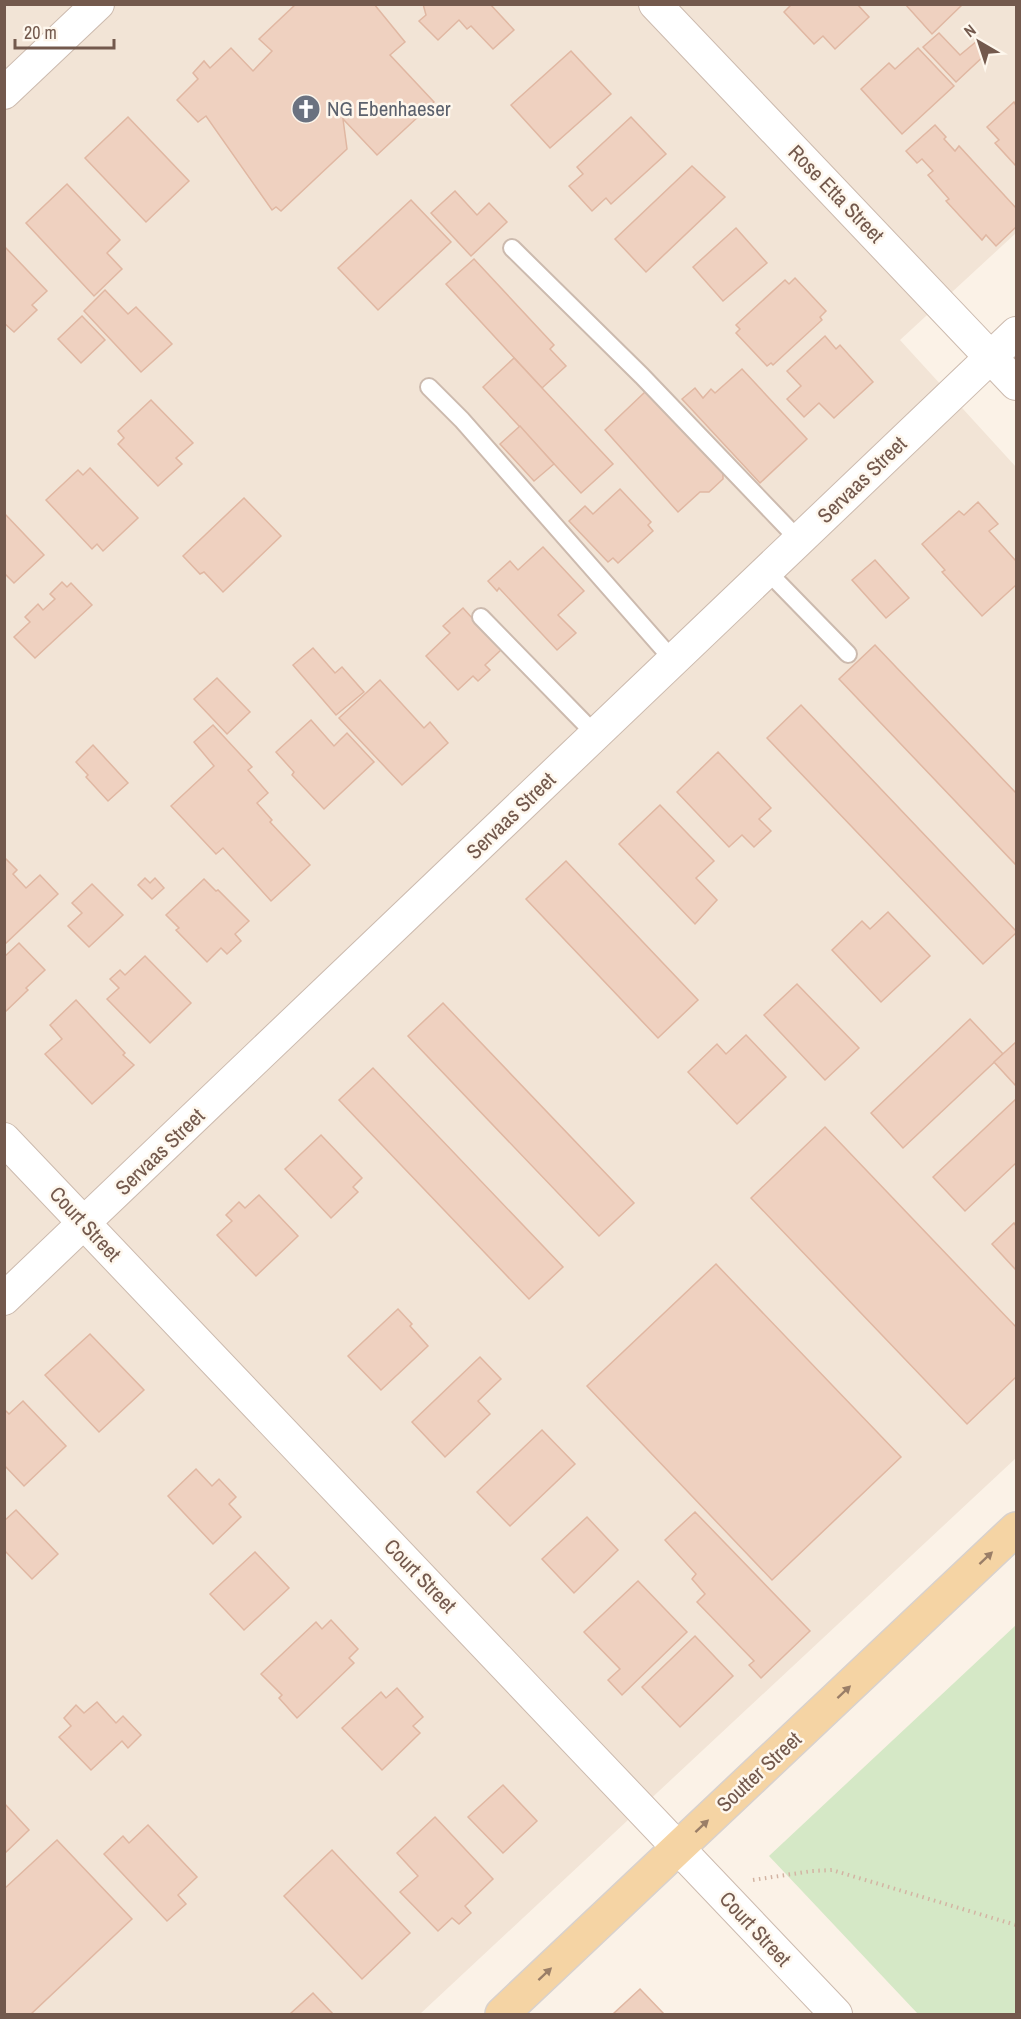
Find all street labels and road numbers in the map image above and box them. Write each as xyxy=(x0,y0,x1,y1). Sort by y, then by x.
street label: Rose Etta Street xyxy=(782,138,891,249)
street label: Servaas Street xyxy=(811,430,913,530)
street label: Servaas Street xyxy=(460,766,562,866)
street label: Servaas Street xyxy=(109,1102,211,1202)
street label: Court Street xyxy=(43,1180,128,1268)
street label: Court Street xyxy=(378,1532,463,1619)
street label: Soutter Street xyxy=(710,1725,808,1818)
street label: Court Street xyxy=(713,1885,798,1973)

